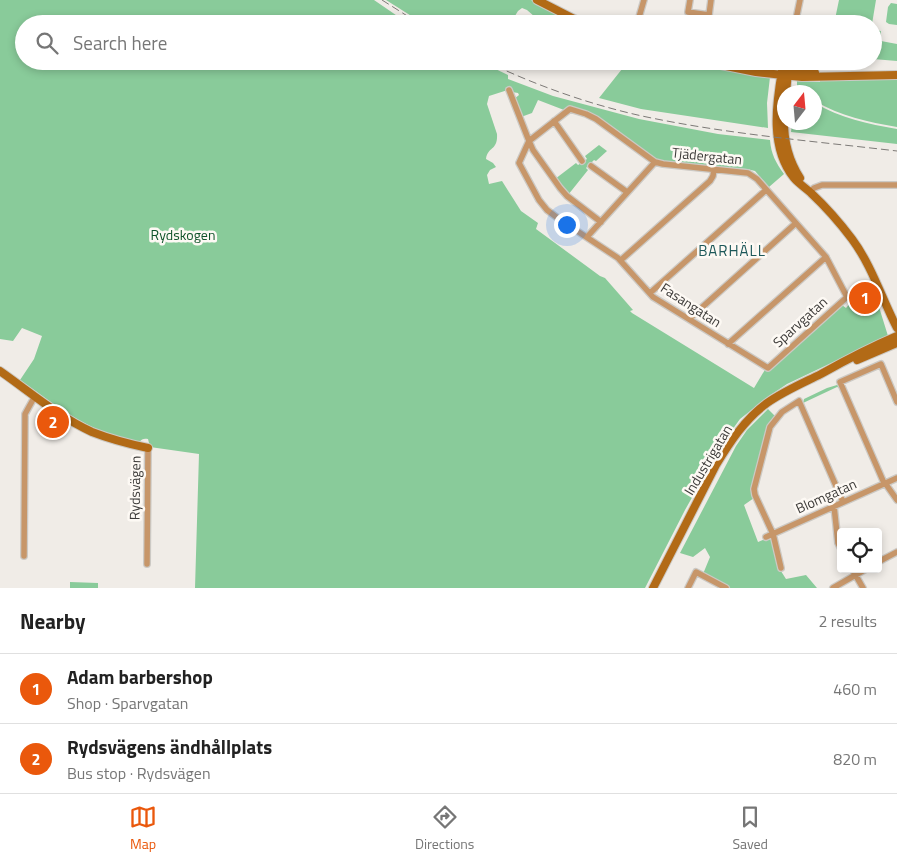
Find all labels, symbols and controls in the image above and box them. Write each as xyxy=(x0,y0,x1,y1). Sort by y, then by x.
search box xyxy=(15,15,882,70)
text: Search here xyxy=(73,28,167,57)
icon: search xyxy=(33,29,61,57)
north arrow xyxy=(777,85,822,130)
street label: Tjädergatan xyxy=(671,141,743,170)
your location xyxy=(554,212,580,238)
park label: Rydskogen xyxy=(151,224,215,245)
district label: BARHÄLL xyxy=(698,239,766,262)
street label: Fasangatan xyxy=(657,277,726,332)
pin: 1 xyxy=(849,279,881,317)
street label: Sparvgatan xyxy=(768,291,832,352)
pin: 2 xyxy=(37,403,69,441)
street label: Industrigatan xyxy=(678,421,737,499)
street label: Rydsvägen xyxy=(123,456,146,520)
street label: Blomgatan xyxy=(792,473,860,518)
map controls xyxy=(837,528,882,573)
button: locate xyxy=(837,528,882,573)
text: Nearby xyxy=(20,605,85,637)
text: 2 results xyxy=(818,609,877,633)
text: Adam barbershop xyxy=(67,662,213,691)
text: 1 xyxy=(32,677,40,701)
text: 460 m xyxy=(833,677,877,701)
text: Shop · Sparvgatan xyxy=(67,691,188,715)
text: Rydsvägens ändhållplats xyxy=(67,732,272,761)
text: 2 xyxy=(32,747,40,771)
text: 820 m xyxy=(833,747,877,771)
text: Bus stop · Rydsvägen xyxy=(67,761,210,785)
tab: Map xyxy=(129,803,157,854)
tab: Directions xyxy=(415,803,474,854)
tab: Saved xyxy=(732,803,768,854)

